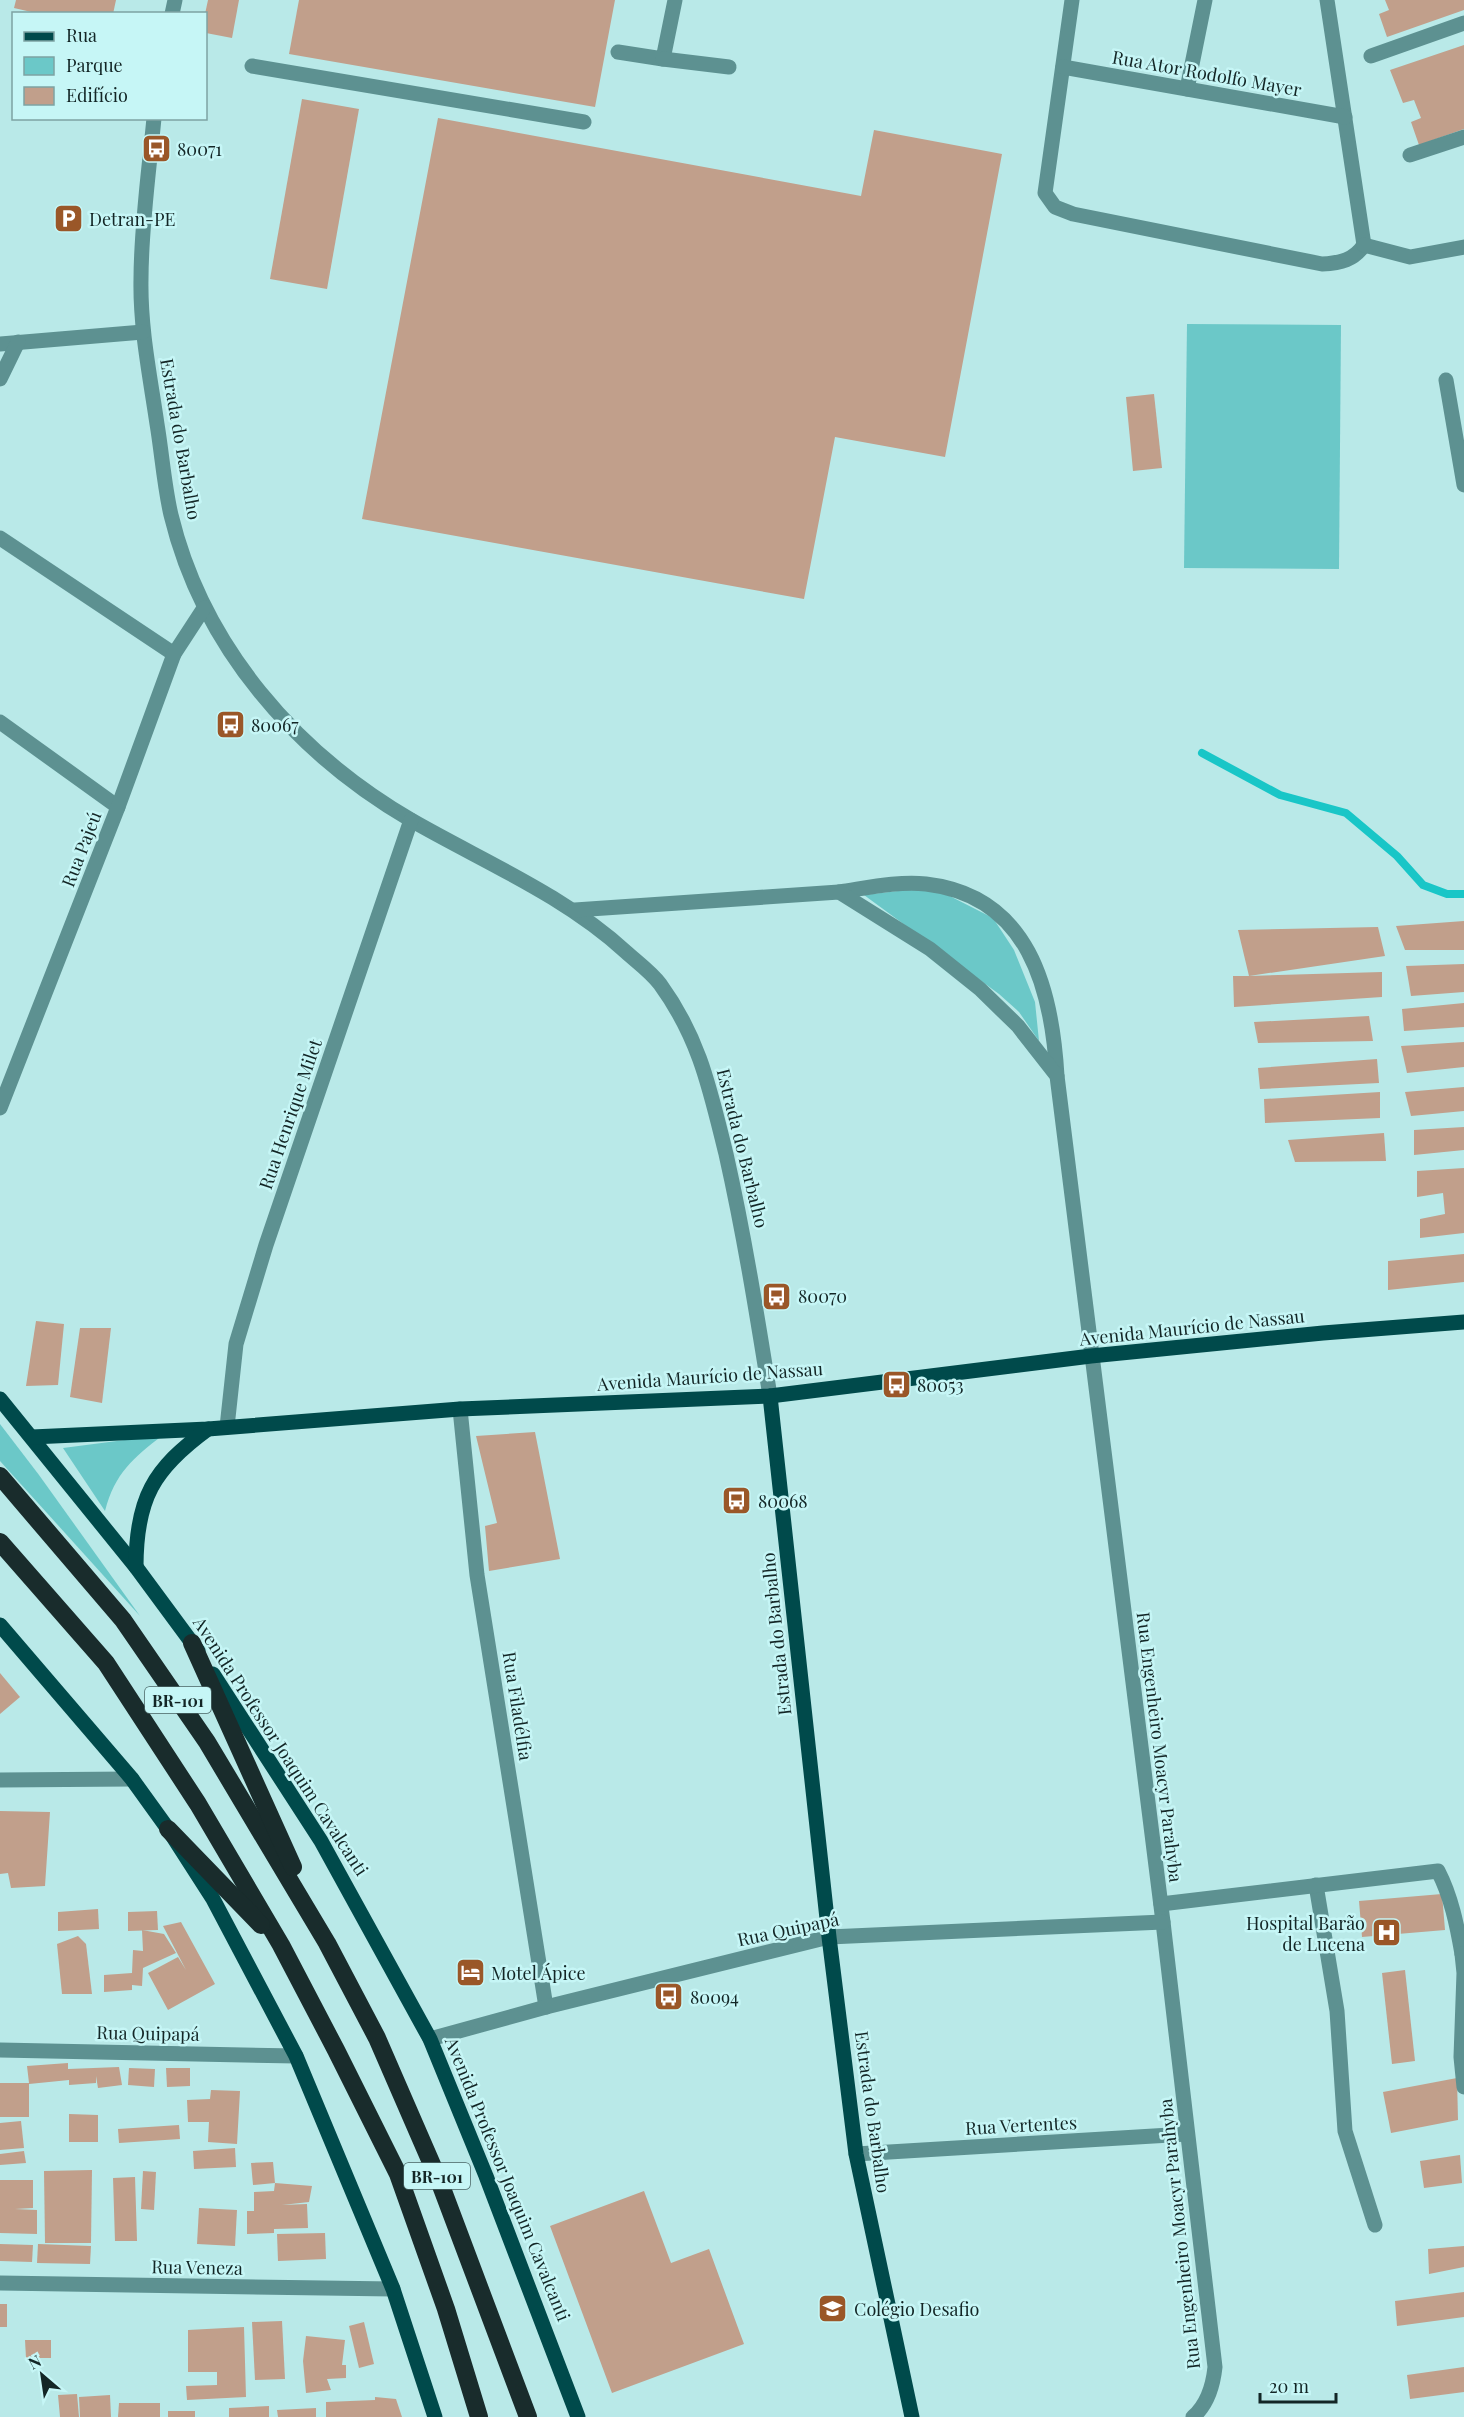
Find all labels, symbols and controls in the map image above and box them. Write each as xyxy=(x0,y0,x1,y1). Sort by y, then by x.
legend xyxy=(12,12,207,120)
text: Rua xyxy=(66,23,97,47)
street label: Rua Ator Rodolfo Mayer xyxy=(1110,45,1304,101)
text: Parque xyxy=(66,53,123,77)
text: Edifício xyxy=(66,83,128,107)
bus stop icon: 80071 xyxy=(140,133,172,165)
place label: 80071 xyxy=(177,137,222,161)
parking icon: Detran-PE xyxy=(52,203,84,235)
place label: Detran-PE xyxy=(89,207,176,231)
street label: Estrada do Barbalho xyxy=(155,356,207,522)
bus stop icon: 80067 xyxy=(214,709,246,741)
place label: 80067 xyxy=(251,713,299,737)
street label: Rua Pajeú xyxy=(56,807,107,890)
street label: Rua Henrique Milet xyxy=(253,1035,327,1192)
street label: Estrada do Barbalho xyxy=(712,1066,774,1230)
bus stop icon: 80070 xyxy=(761,1280,793,1312)
place label: 80070 xyxy=(798,1284,847,1308)
street label: Avenida Maurício de Nassau xyxy=(1077,1303,1306,1351)
street label: Avenida Maurício de Nassau xyxy=(595,1356,824,1396)
bus stop icon: 80053 xyxy=(880,1369,912,1401)
place label: 80053 xyxy=(917,1373,964,1397)
bus stop icon: 80068 xyxy=(721,1485,753,1517)
place label: 80068 xyxy=(758,1489,808,1513)
street label: Estrada do Barbalho xyxy=(756,1551,796,1716)
street label: Avenida Professor Joaquim Cavalcanti xyxy=(187,1611,374,1880)
street label: Rua Engenheiro Moacyr Parahyba xyxy=(1132,1611,1188,1884)
street label: Rua Filadélfia xyxy=(498,1650,538,1762)
road number: BR-101 xyxy=(145,1687,211,1713)
street label: Rua Quipapá xyxy=(735,1907,841,1951)
place label: Hospital Barão de Lucena xyxy=(1246,1911,1365,1956)
hospital icon: Hospital Barão de Lucena xyxy=(1370,1917,1402,1949)
hotel icon: Motel Ápice xyxy=(454,1957,486,1989)
place label: Motel Ápice xyxy=(491,1961,586,1985)
bus stop icon: 80094 xyxy=(653,1981,685,2013)
place label: 80094 xyxy=(690,1985,739,2009)
street label: Rua Quipapá xyxy=(96,2020,200,2046)
street label: Estrada do Barbalho xyxy=(850,2029,896,2195)
street label: Avenida Professor Joaquim Cavalcanti xyxy=(439,2032,576,2325)
street label: Rua Engenheiro Moacyr Parahyba xyxy=(1153,2097,1205,2371)
street label: Rua Vertentes xyxy=(965,2110,1077,2140)
road number: BR-101 xyxy=(404,2163,470,2189)
street label: Rua Veneza xyxy=(151,2254,243,2280)
school or university icon: Colégio Desafio xyxy=(817,2293,849,2325)
place label: Colégio Desafio xyxy=(854,2297,980,2321)
north arrow xyxy=(12,2345,72,2405)
text: N xyxy=(24,2349,45,2373)
scale bar xyxy=(1260,2366,1336,2404)
text: 20 m xyxy=(1269,2374,1309,2398)

